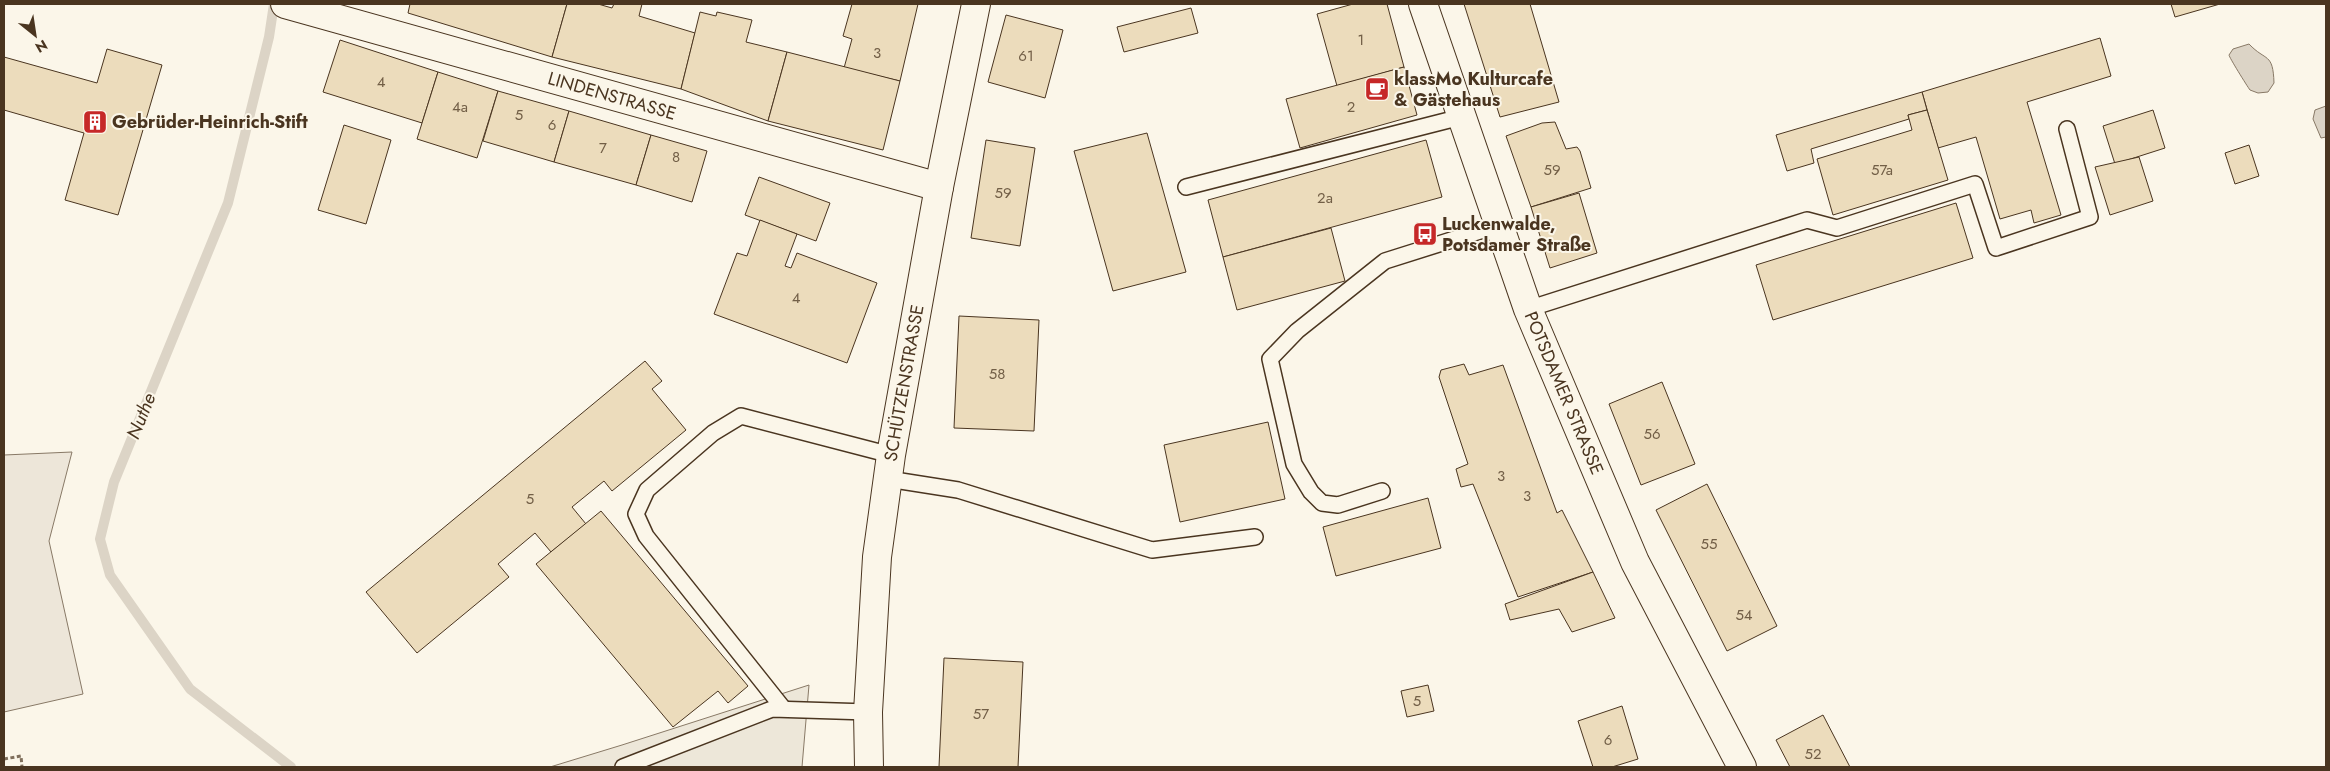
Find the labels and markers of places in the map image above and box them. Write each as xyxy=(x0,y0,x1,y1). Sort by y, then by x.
place label: klassMo Kulturcafe & Gästehaus xyxy=(1394,66,1553,113)
cafe icon: klassMo Kulturcafe & Gästehaus xyxy=(1364,76,1390,102)
building icon: Gebrüder-Heinrich-Stift xyxy=(82,109,108,135)
place label: Gebrüder-Heinrich-Stift xyxy=(112,109,308,135)
place label: Luckenwalde, Potsdamer Straße xyxy=(1442,211,1591,258)
bus stop icon: Luckenwalde, Potsdamer Straße xyxy=(1412,221,1438,247)

